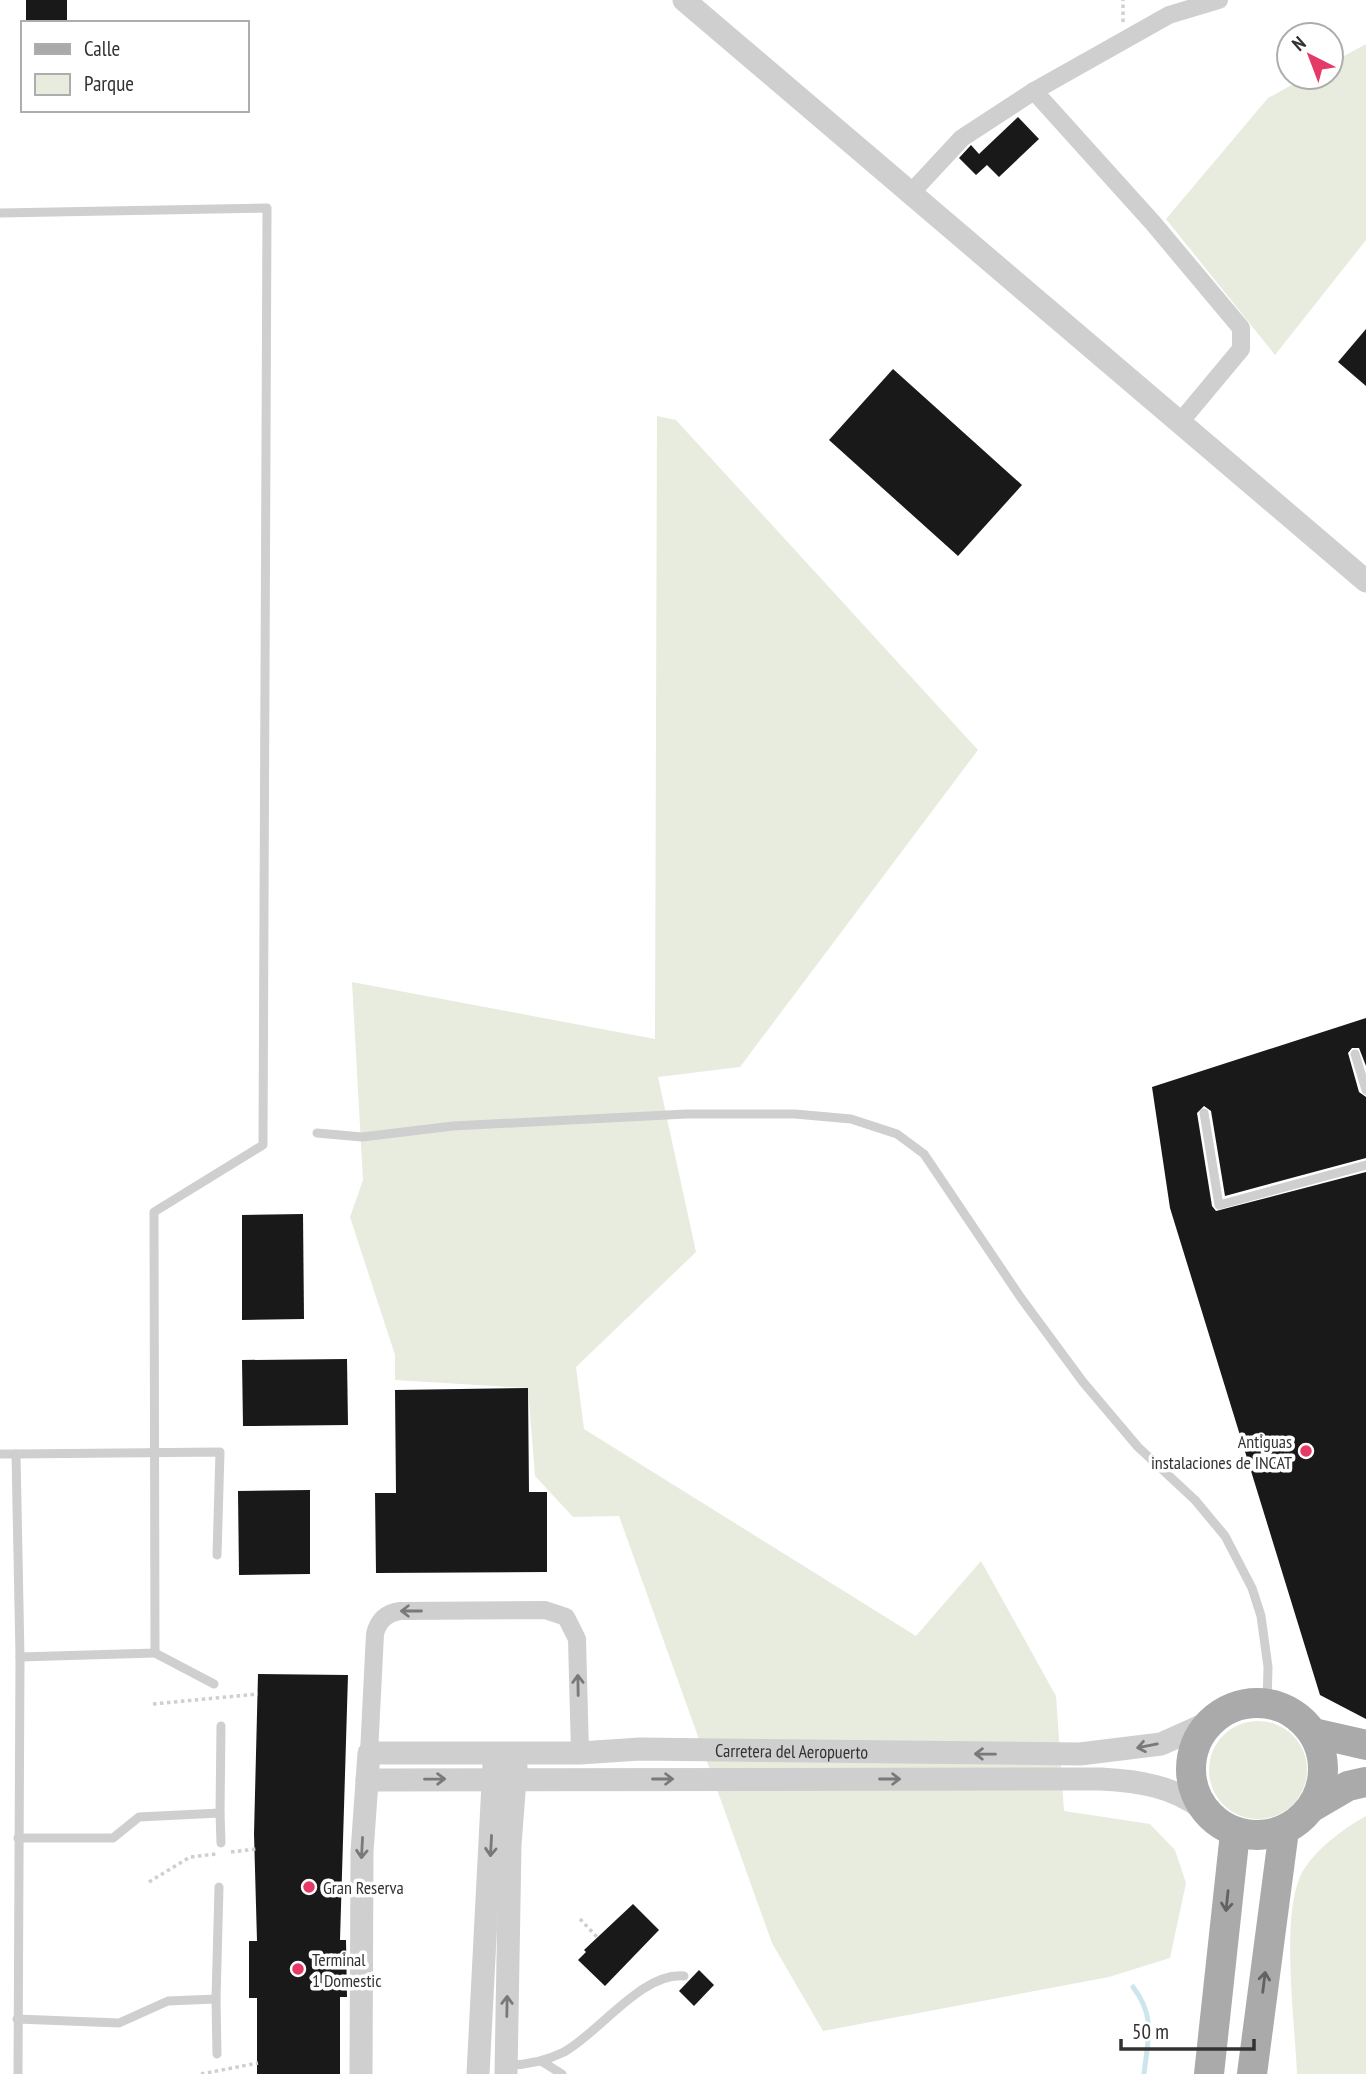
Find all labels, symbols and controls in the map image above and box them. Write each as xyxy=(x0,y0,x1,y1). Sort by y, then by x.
legend xyxy=(21,21,248,112)
north arrow xyxy=(1275,21,1345,91)
text: N xyxy=(1287,31,1310,56)
text: Calle xyxy=(84,35,120,62)
text: Parque xyxy=(84,70,134,97)
place label: Antiguas instalaciones de INCAT xyxy=(1151,1430,1292,1474)
marker: Antiguas instalaciones de INCAT xyxy=(1298,1443,1314,1459)
one-way arrow xyxy=(399,1604,422,1618)
one-way arrow xyxy=(571,1674,585,1697)
street label: Carretera del Aeropuerto xyxy=(715,1738,868,1763)
one-way arrow xyxy=(1136,1740,1159,1754)
one-way arrow xyxy=(974,1747,997,1760)
one-way arrow xyxy=(424,1772,447,1786)
one-way arrow xyxy=(651,1772,674,1786)
one-way arrow xyxy=(879,1772,902,1786)
one-way arrow xyxy=(485,1835,498,1858)
one-way arrow xyxy=(356,1836,369,1859)
place label: Gran Reserva xyxy=(323,1876,404,1899)
marker: Gran Reserva xyxy=(301,1879,317,1895)
one-way arrow xyxy=(1221,1889,1234,1911)
place label: Terminal 1 Domestic xyxy=(312,1948,382,1992)
marker: Terminal 1 Domestic xyxy=(290,1961,306,1977)
one-way arrow xyxy=(1258,1971,1271,1994)
one-way arrow xyxy=(501,1995,514,2018)
scale bar xyxy=(1121,2008,1254,2052)
text: 50 m xyxy=(1132,2018,1169,2045)

